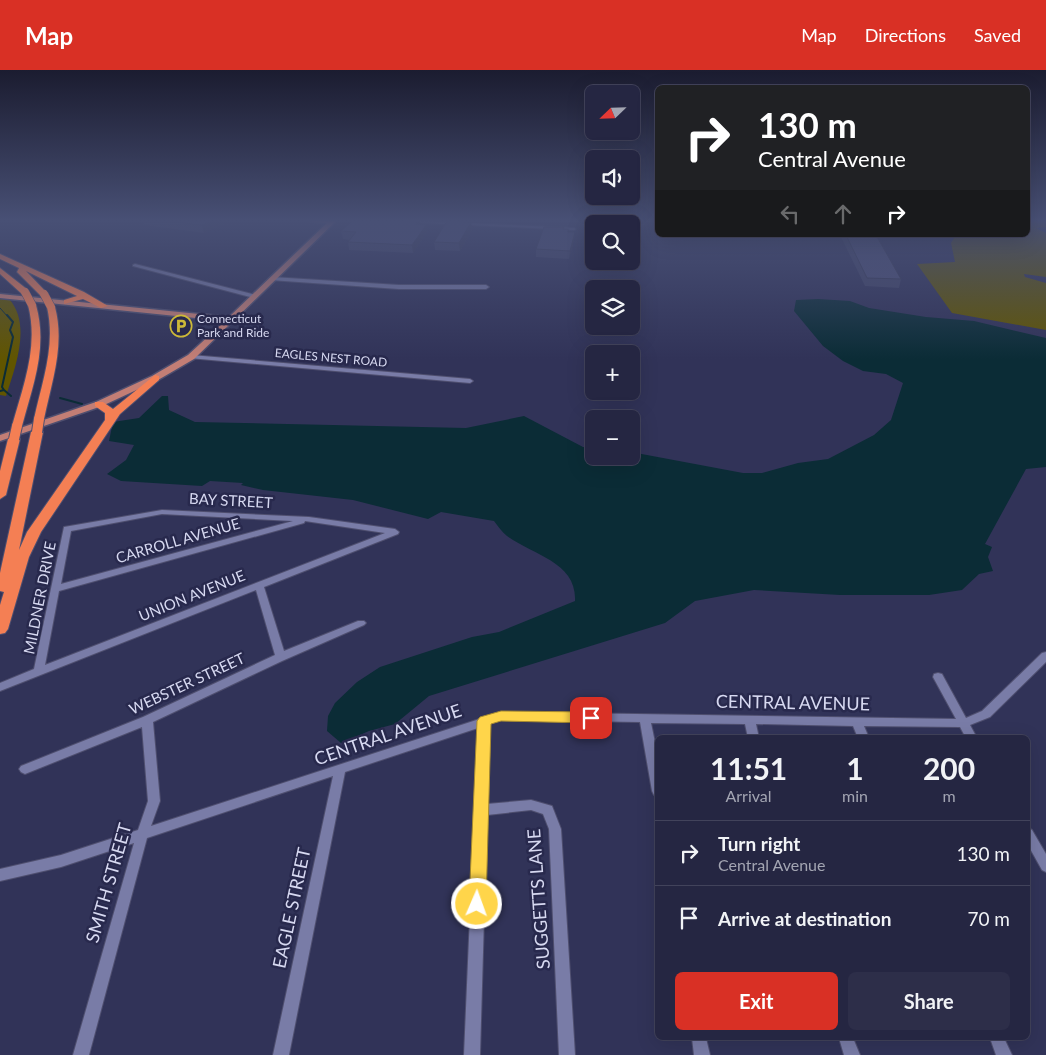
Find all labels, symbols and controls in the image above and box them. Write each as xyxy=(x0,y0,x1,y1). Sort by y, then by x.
text: Map xyxy=(25,21,73,50)
text: Map xyxy=(801,24,837,46)
text: Directions xyxy=(865,24,946,46)
text: Saved xyxy=(974,24,1021,46)
north arrow xyxy=(585,85,640,140)
map controls xyxy=(585,85,640,465)
text: 130 m xyxy=(758,103,857,145)
icon: right xyxy=(675,105,740,170)
text: Central Avenue xyxy=(758,145,906,172)
button: sound xyxy=(585,150,640,205)
icon: left xyxy=(776,200,804,228)
icon: ahead xyxy=(829,200,857,228)
icon: right xyxy=(882,200,910,228)
button: search xyxy=(585,215,640,270)
button: layers xyxy=(585,280,640,335)
place label: Connecticut Park and Ride xyxy=(197,311,269,340)
parking icon: Connecticut Park and Ride xyxy=(169,314,193,338)
street label: EAGLES NEST ROAD xyxy=(274,345,388,370)
button: + xyxy=(585,345,640,400)
button: − xyxy=(585,410,640,465)
street label: BAY STREET xyxy=(189,489,274,511)
street label: CARROLL AVENUE xyxy=(113,514,242,566)
street label: MILDNER DRIVE xyxy=(19,540,59,656)
street label: UNION AVENUE xyxy=(136,566,247,625)
street label: WEBSTER STREET xyxy=(126,648,247,718)
street label: CENTRAL AVENUE xyxy=(716,690,870,714)
pin xyxy=(570,697,612,739)
street label: CENTRAL AVENUE xyxy=(311,699,464,770)
icon: arrive xyxy=(577,704,605,732)
text: 11:51 xyxy=(710,750,787,786)
text: 1 xyxy=(846,750,864,786)
text: 200 xyxy=(923,750,975,786)
text: Arrival xyxy=(725,786,772,805)
text: min xyxy=(842,786,868,805)
text: m xyxy=(942,786,956,805)
street label: SMITH STREET xyxy=(80,820,136,945)
street label: SUGGETTS LANE xyxy=(522,828,554,970)
text: Turn right xyxy=(718,832,800,855)
icon: right xyxy=(675,839,703,867)
text: 130 m xyxy=(956,842,1010,865)
street label: EAGLE STREET xyxy=(268,845,315,970)
text: Central Avenue xyxy=(718,855,825,874)
position arrow xyxy=(450,877,502,929)
icon: arrive xyxy=(675,904,703,932)
text: Arrive at destination xyxy=(718,907,891,930)
text: 70 m xyxy=(967,907,1010,930)
button: Exit xyxy=(675,972,838,1030)
button: Share xyxy=(848,972,1010,1030)

